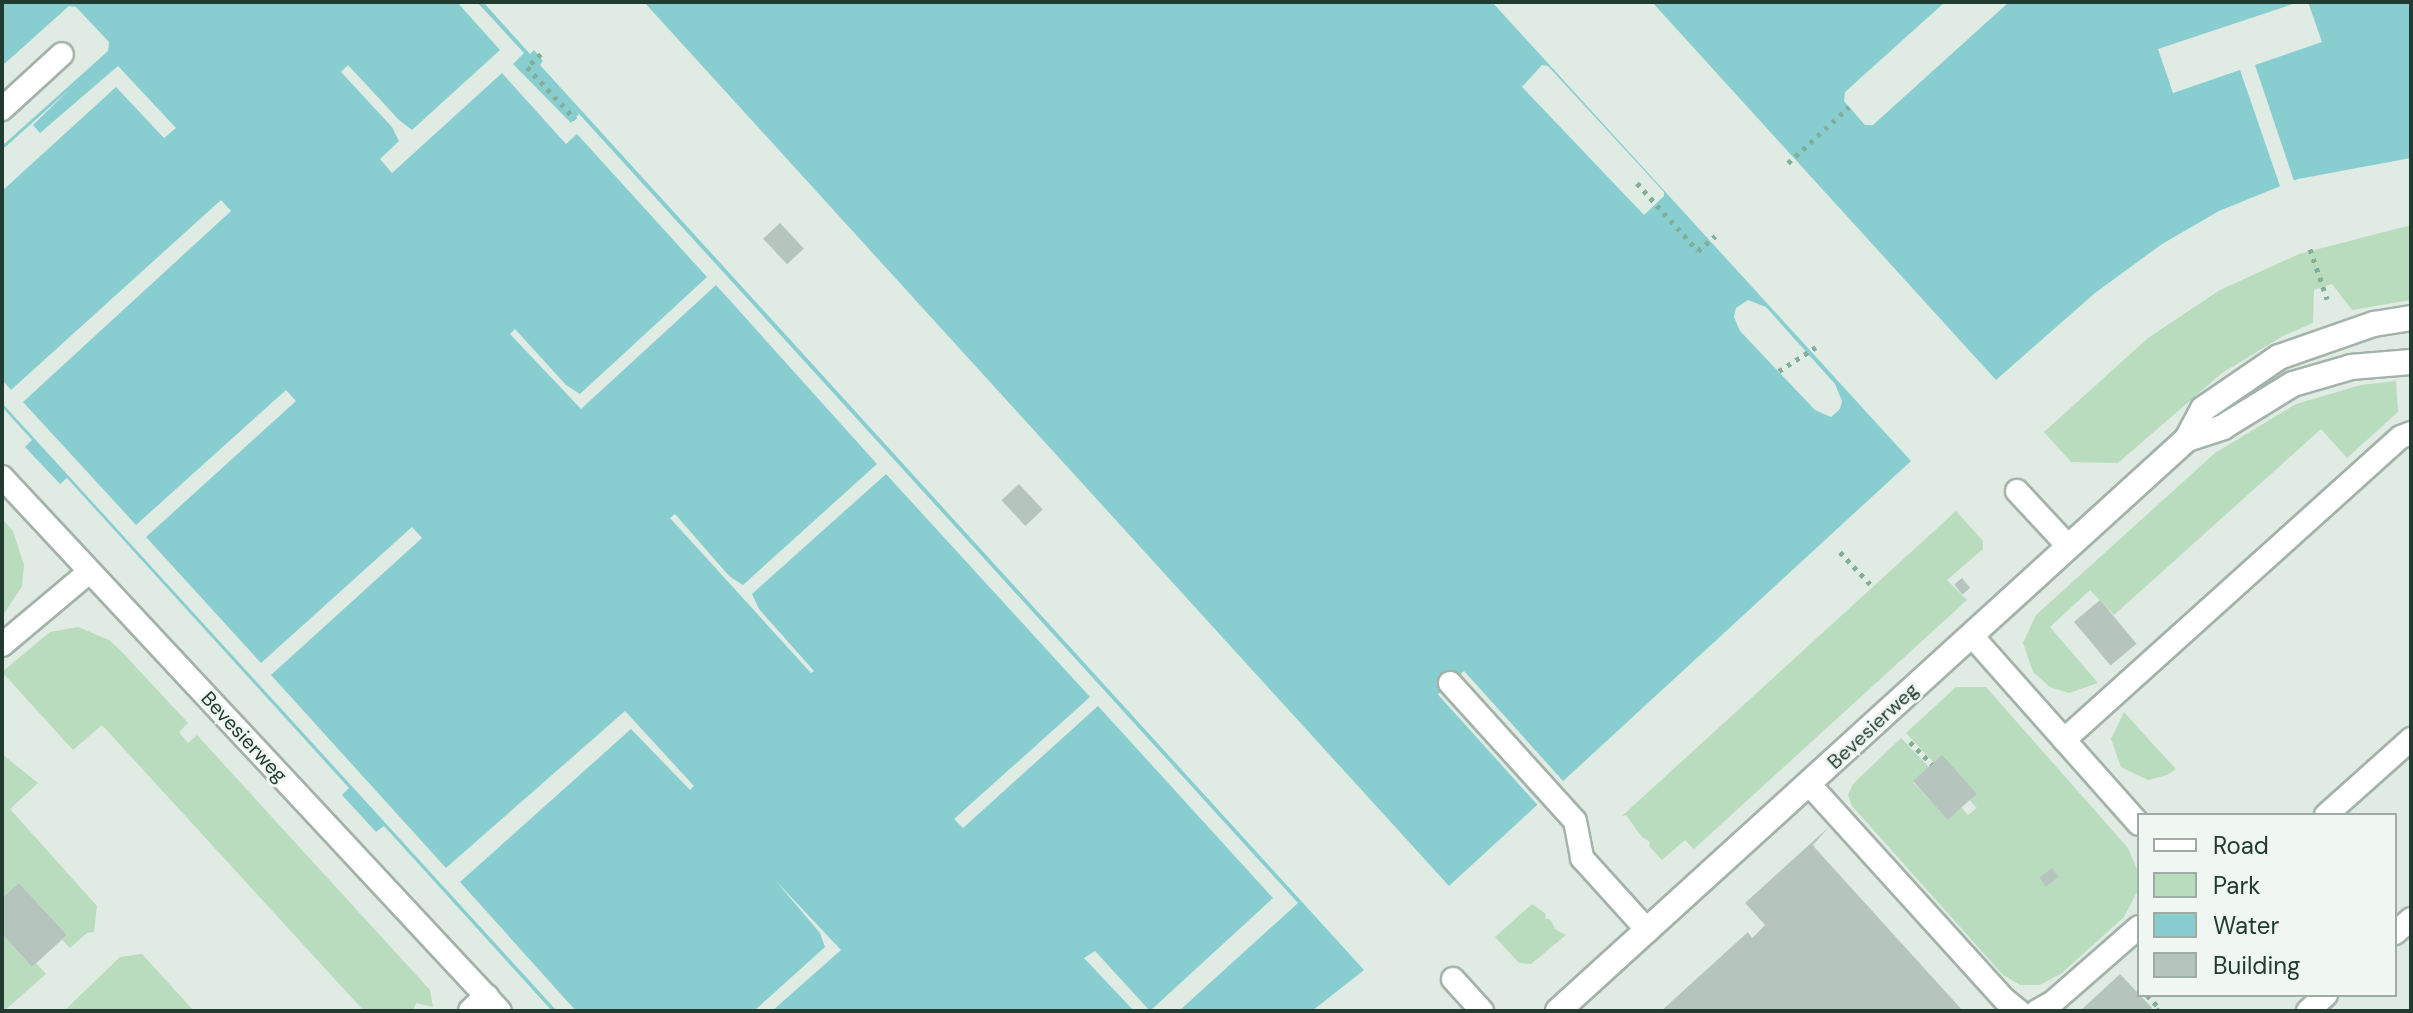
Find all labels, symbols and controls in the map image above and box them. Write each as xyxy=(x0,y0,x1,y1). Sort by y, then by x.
street label: Bevesierweg xyxy=(1823,678,1923,774)
street label: Bevesierweg xyxy=(196,687,292,787)
legend xyxy=(2137,813,2397,997)
text: Road xyxy=(2213,830,2269,861)
text: Park xyxy=(2213,870,2260,901)
text: Water xyxy=(2213,910,2279,941)
text: Building xyxy=(2213,950,2300,981)

